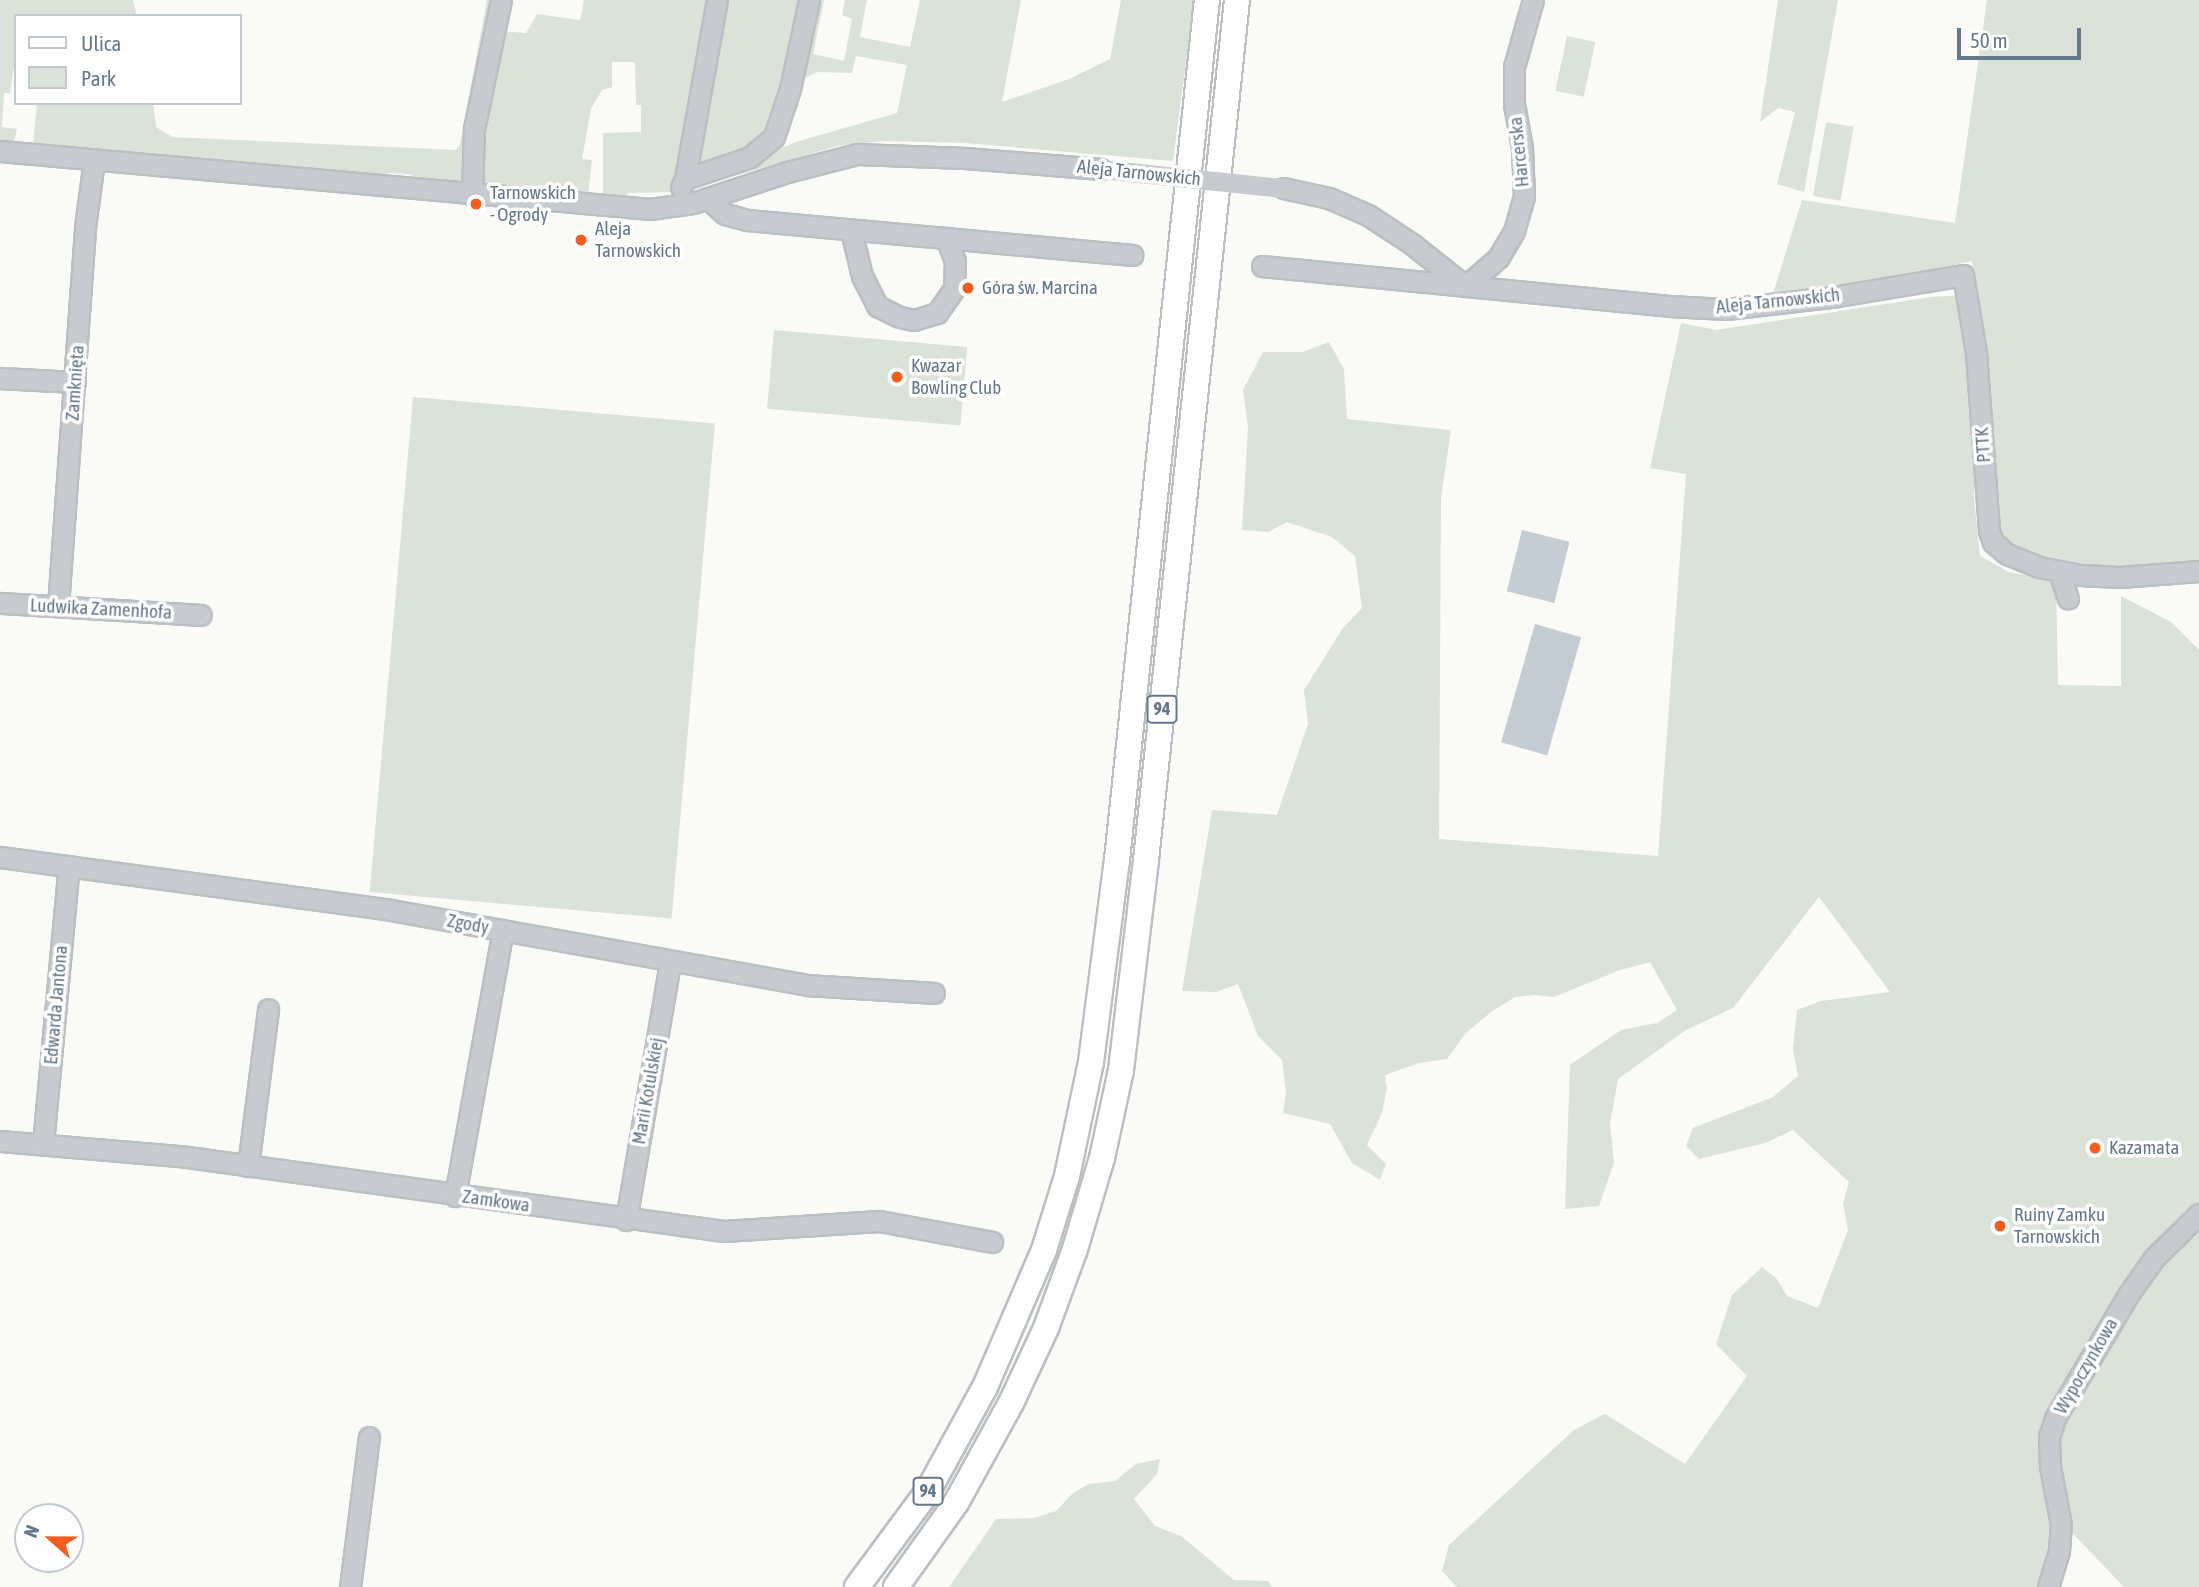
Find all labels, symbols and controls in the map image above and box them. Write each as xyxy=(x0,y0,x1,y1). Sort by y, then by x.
legend xyxy=(14,14,242,105)
scale bar xyxy=(1961,14,2085,58)
text: 50 m xyxy=(1970,28,2008,52)
text: Ulica xyxy=(81,31,121,55)
text: Park xyxy=(81,66,116,90)
street label: Harcerska xyxy=(1504,116,1534,188)
street label: Aleja Tarnowskich xyxy=(1076,155,1202,191)
place label: Tarnowskich - Ogrody xyxy=(490,182,576,226)
marker: Tarnowskich - Ogrody xyxy=(468,196,484,212)
place label: Aleja Tarnowskich xyxy=(595,218,681,262)
marker: Aleja Tarnowskich xyxy=(573,232,589,248)
place label: Góra św. Marcina xyxy=(982,277,1098,299)
marker: Góra św. Marcina xyxy=(960,280,976,296)
street label: Aleja Tarnowskich xyxy=(1715,283,1841,319)
street label: Zamknięta xyxy=(61,344,89,422)
place label: Kwazar Bowling Club xyxy=(911,355,1001,399)
marker: Kwazar Bowling Club xyxy=(889,369,905,385)
street label: PTTK xyxy=(1970,427,1996,463)
street label: Ludwika Zamenhofa xyxy=(29,594,173,624)
road number: 94 xyxy=(1146,694,1178,724)
street label: Zgody xyxy=(445,909,491,939)
street label: Edwarda Jantona xyxy=(39,944,73,1066)
street label: Marii Kotulskiej xyxy=(627,1036,669,1146)
place label: Kazamata xyxy=(2109,1137,2179,1159)
marker: Kazamata xyxy=(2087,1140,2103,1156)
street label: Zamkowa xyxy=(461,1185,531,1217)
place label: Ruiny Zamku Tarnowskich xyxy=(2014,1204,2105,1248)
marker: Ruiny Zamku Tarnowskich xyxy=(1992,1218,2008,1234)
street label: Wypoczynkowa xyxy=(2049,1314,2123,1418)
road number: 94 xyxy=(912,1476,944,1506)
north arrow xyxy=(14,1503,84,1573)
text: N xyxy=(19,1522,44,1540)

